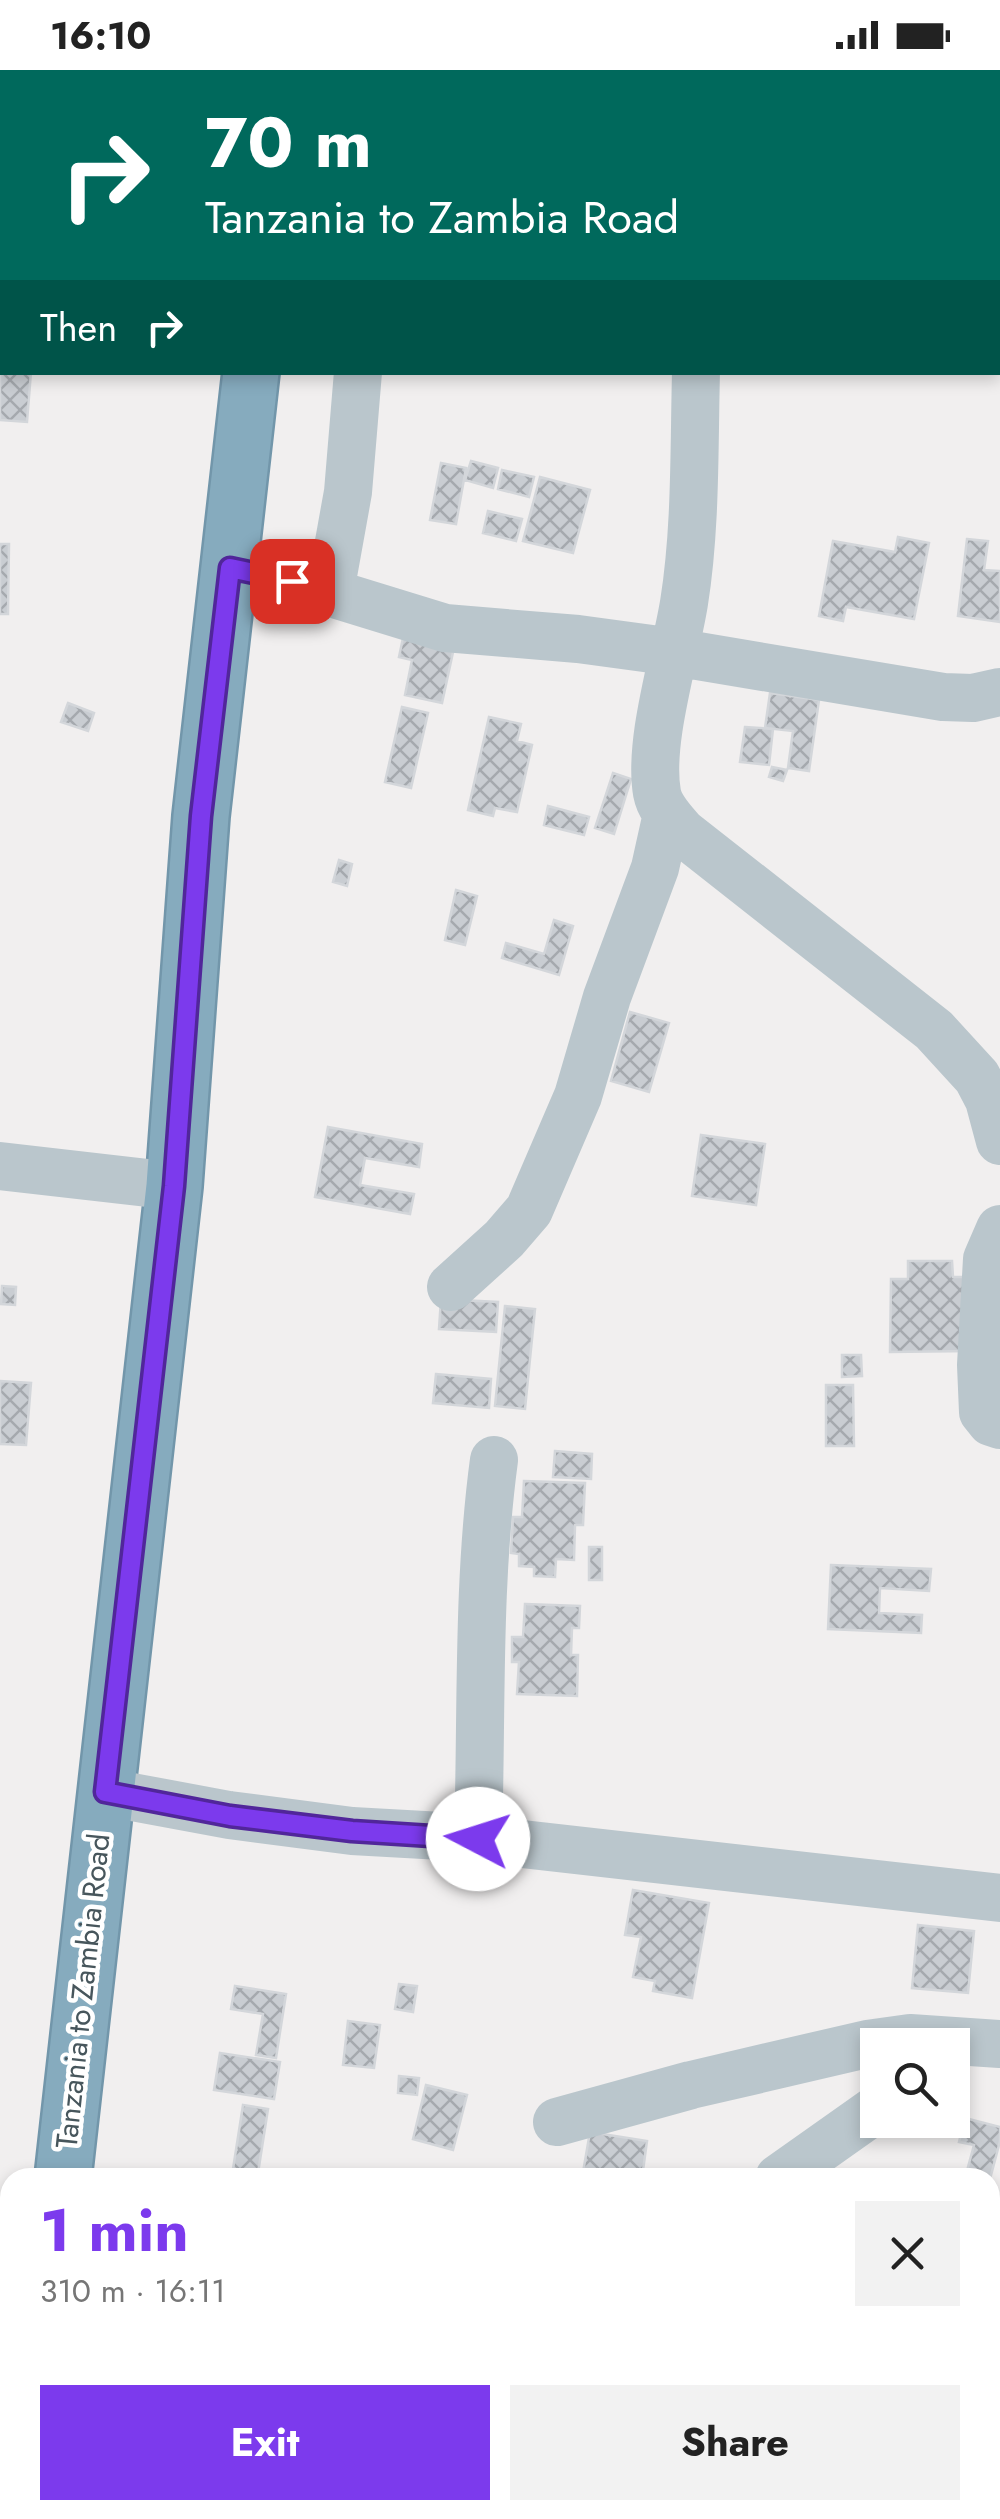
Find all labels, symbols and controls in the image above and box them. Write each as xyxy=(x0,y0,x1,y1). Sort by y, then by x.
text: 16:10 xyxy=(50,8,152,63)
text: 70 m xyxy=(205,92,372,193)
icon: right xyxy=(40,110,170,240)
text: Tanzania to Zambia Road xyxy=(205,185,679,250)
text: Then xyxy=(40,300,117,355)
icon: right xyxy=(137,300,192,355)
pin xyxy=(250,539,335,624)
icon: arrive xyxy=(265,554,320,609)
position arrow xyxy=(426,1787,530,1891)
street label: Tanzania to Zambia Road xyxy=(45,1831,120,2150)
map controls xyxy=(860,2028,970,2138)
button: search xyxy=(860,2028,970,2138)
text: 1 min xyxy=(40,2187,189,2274)
button: close xyxy=(855,2201,960,2306)
text: 310 m · 16:11 xyxy=(40,2268,226,2314)
button: Exit xyxy=(40,2385,490,2500)
button: Share xyxy=(510,2385,960,2500)

